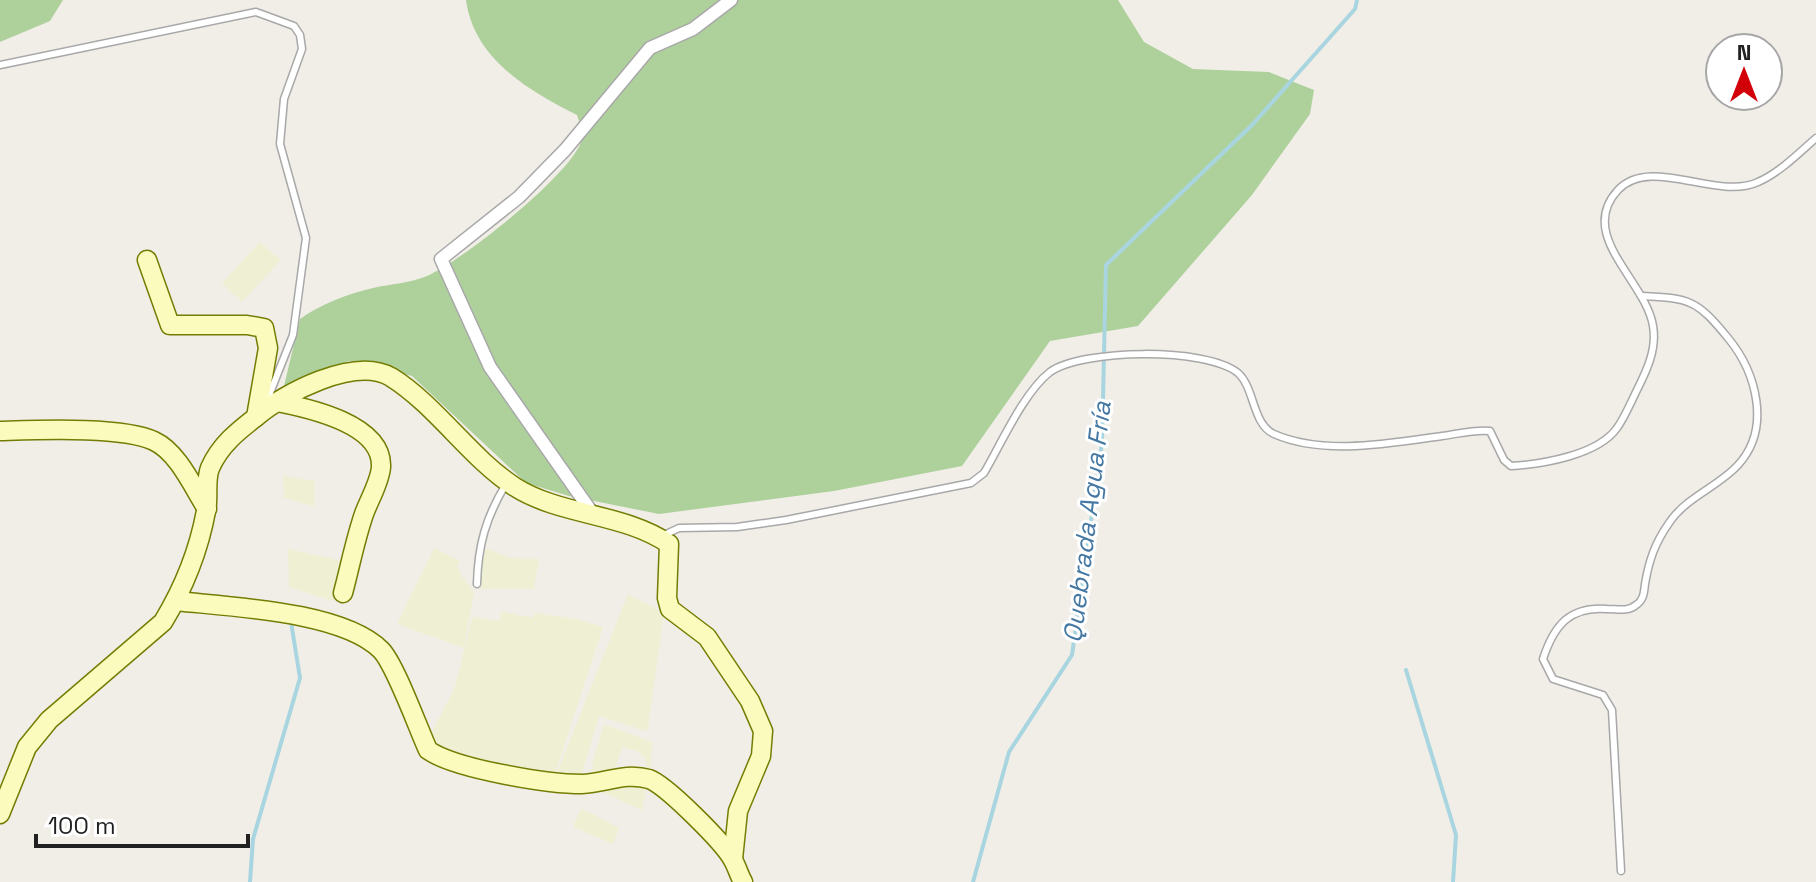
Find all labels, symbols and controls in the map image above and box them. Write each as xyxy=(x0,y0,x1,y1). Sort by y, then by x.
north arrow xyxy=(1704,32,1784,112)
text: N xyxy=(1737,38,1751,66)
water label: Quebrada Agua Fría xyxy=(1055,398,1119,645)
scale bar xyxy=(36,798,248,848)
text: 100 m xyxy=(48,810,116,841)

